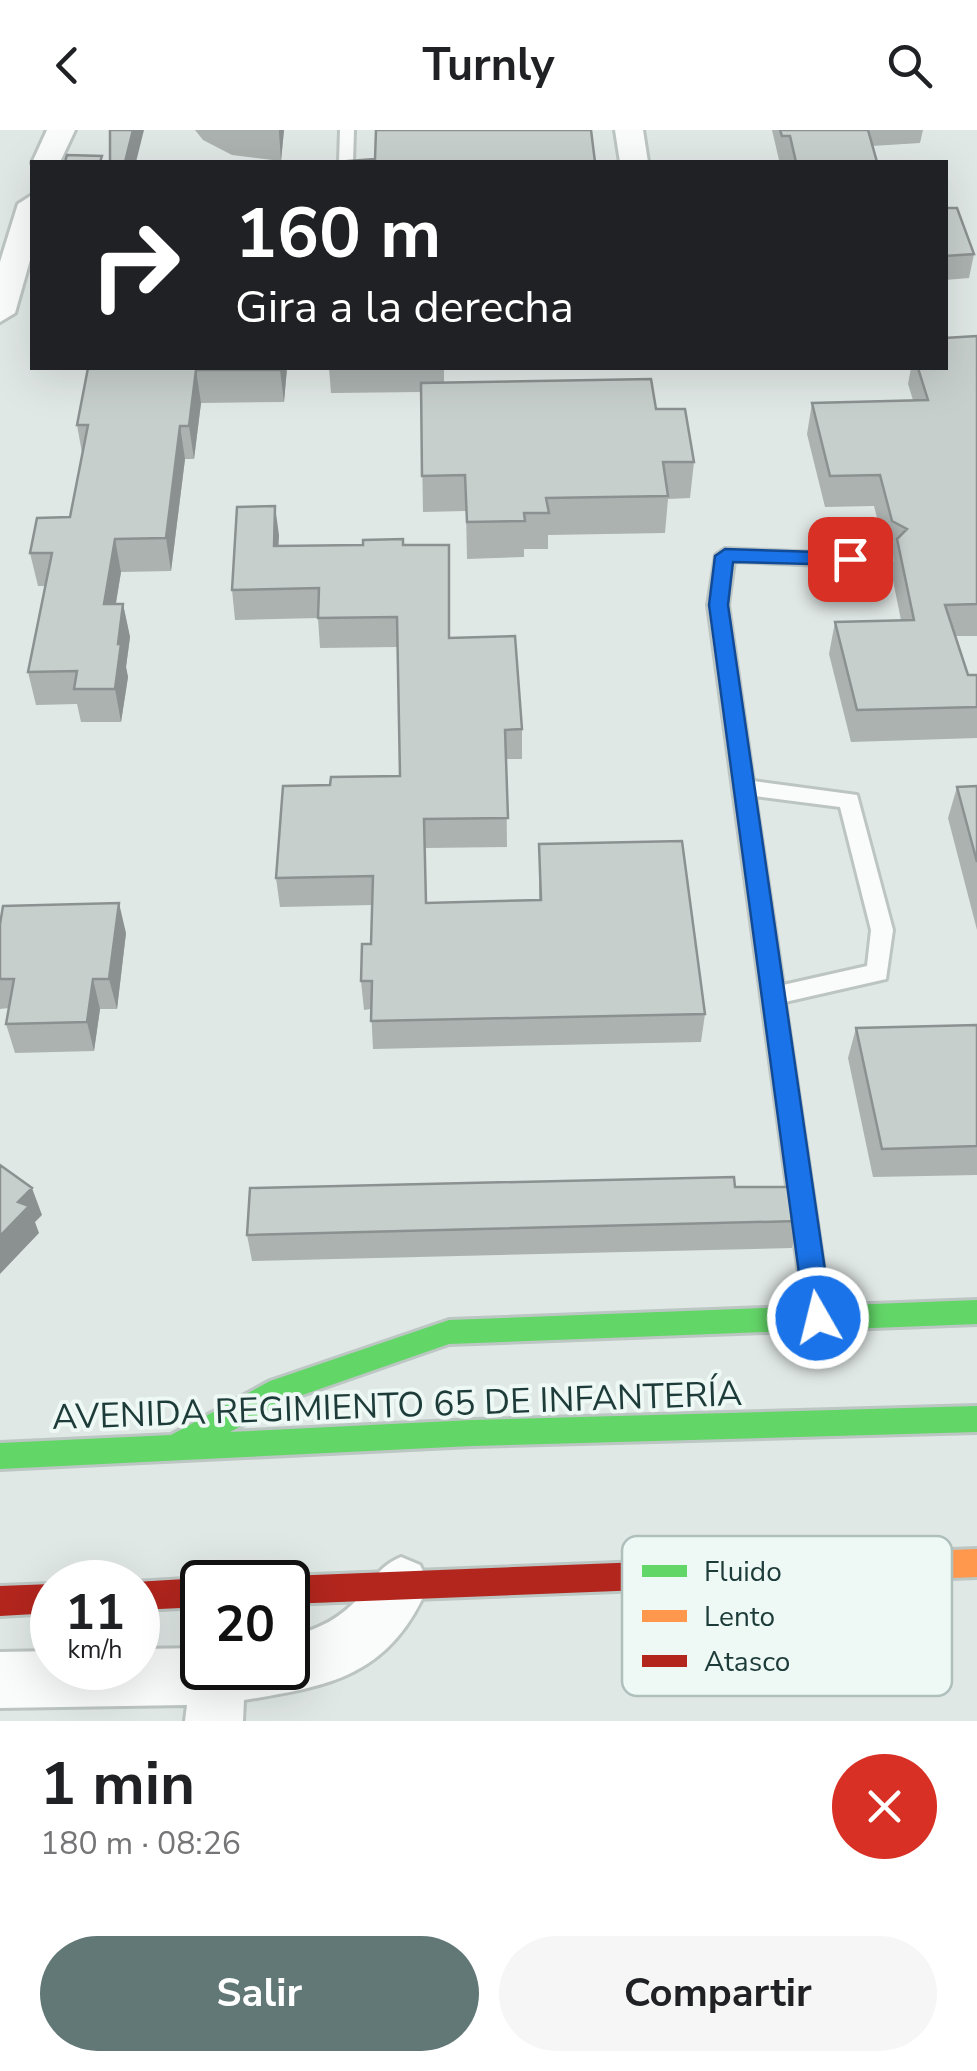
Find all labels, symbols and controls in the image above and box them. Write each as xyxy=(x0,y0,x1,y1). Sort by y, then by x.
text: Turnly xyxy=(422,35,555,96)
icon: back xyxy=(40,38,95,93)
icon: search xyxy=(882,38,937,93)
text: 160 m xyxy=(235,186,441,282)
icon: right xyxy=(70,200,200,330)
text: Gira a la derecha xyxy=(235,277,574,338)
pin xyxy=(808,517,893,602)
icon: arrive xyxy=(823,532,878,587)
position arrow xyxy=(766,1266,870,1370)
street label: AVENIDA REGIMIENTO 65 DE INFANTERÍA xyxy=(51,1370,743,1441)
legend xyxy=(622,1536,952,1696)
text: Fluido xyxy=(704,1553,782,1591)
speed limit sign: 20 xyxy=(180,1560,310,1690)
text: 11 xyxy=(65,1578,125,1647)
text: Lento xyxy=(704,1598,775,1636)
text: km/h xyxy=(67,1633,123,1667)
text: Atasco xyxy=(704,1643,790,1681)
text: 1 min xyxy=(40,1743,195,1825)
button: close xyxy=(832,1754,937,1859)
text: 180 m · 08:26 xyxy=(40,1822,241,1865)
button: Salir xyxy=(40,1936,479,2051)
button: Compartir xyxy=(499,1936,937,2051)

